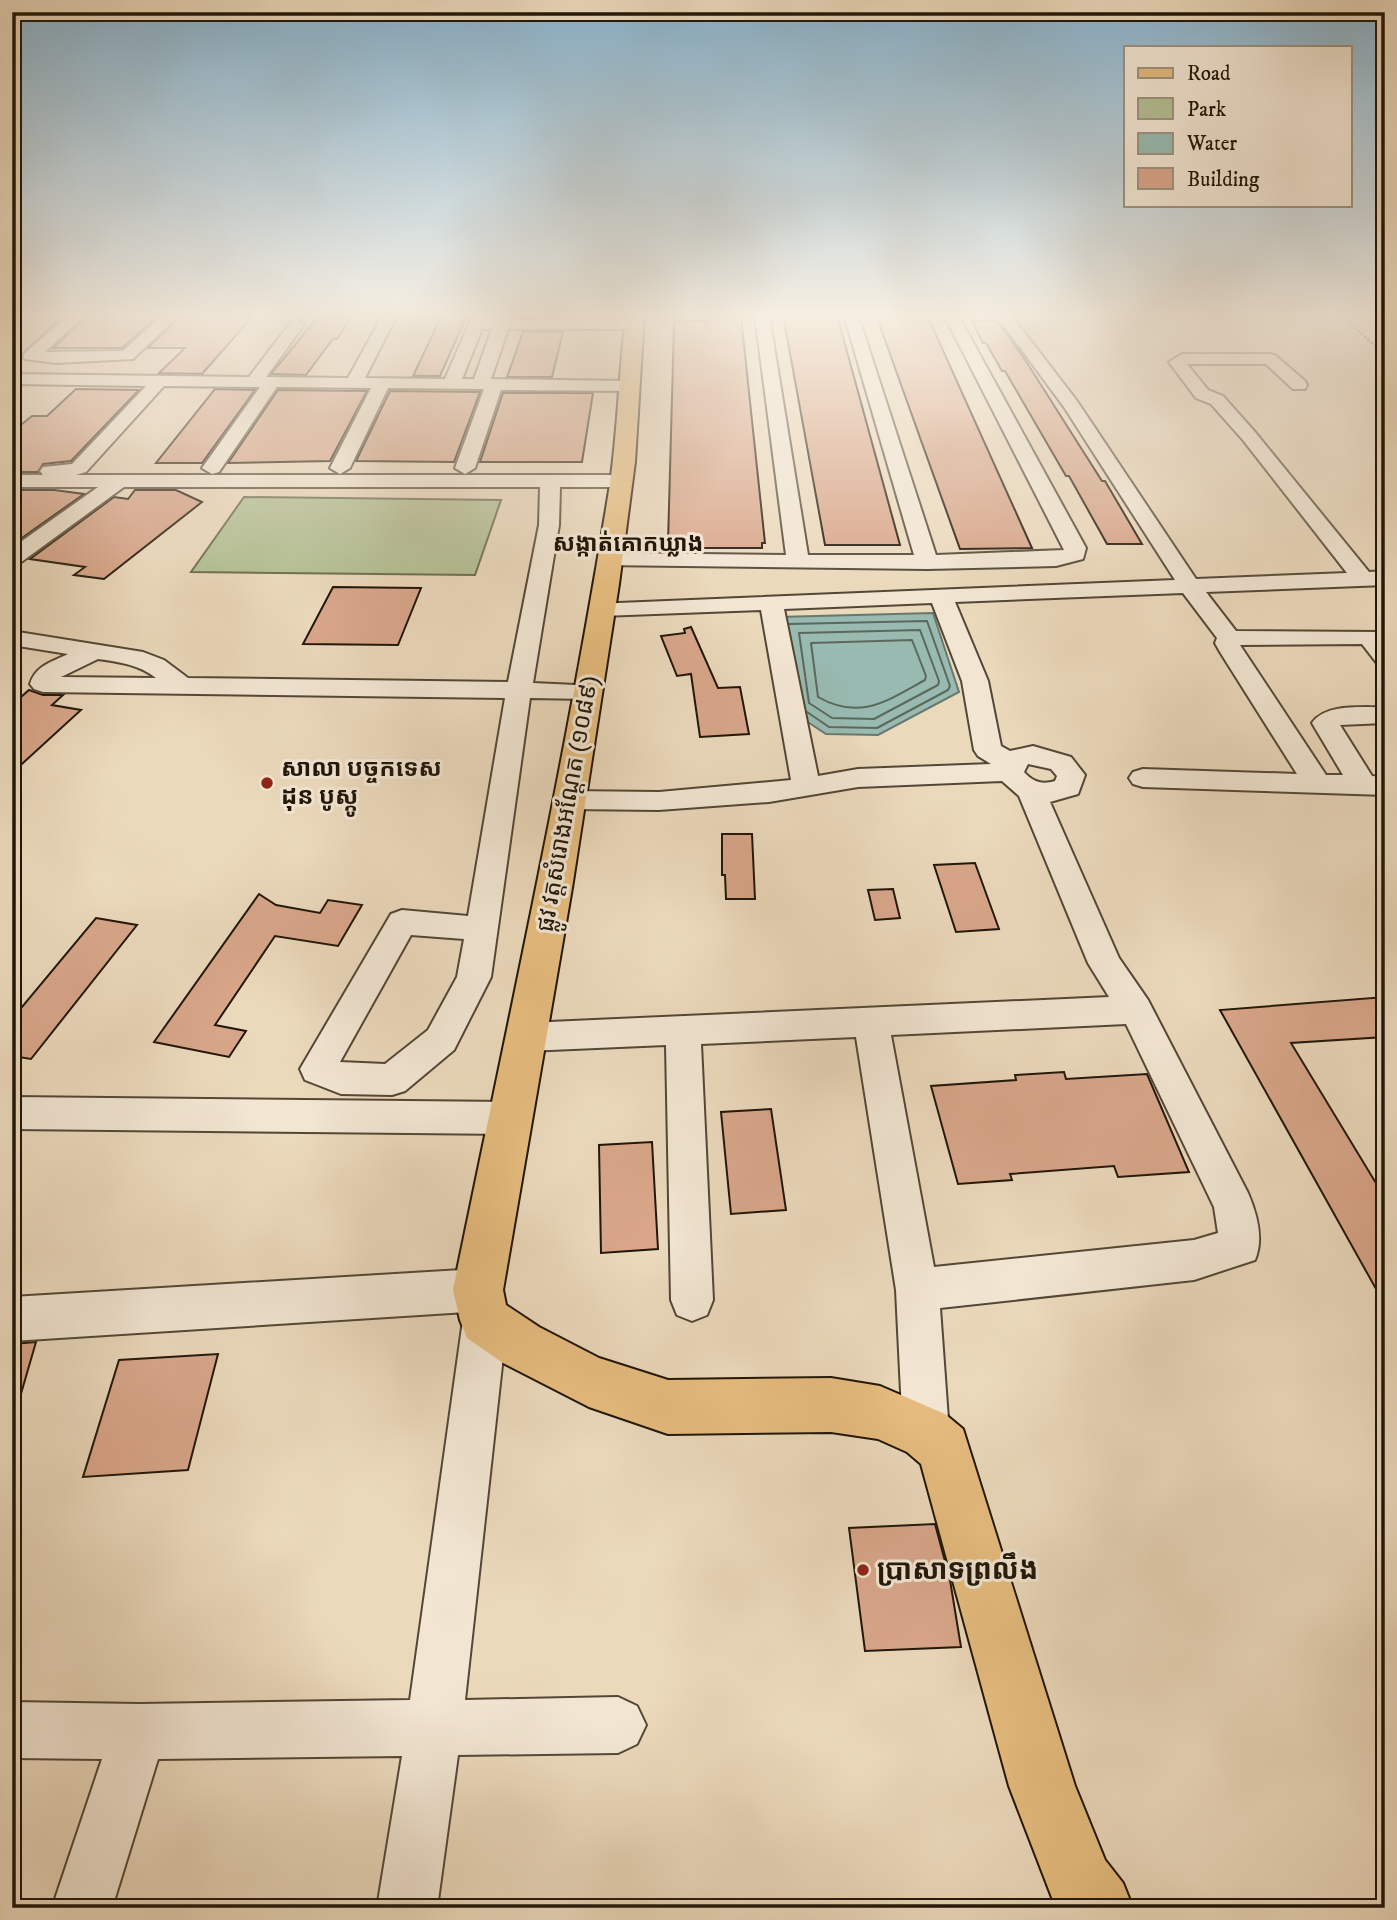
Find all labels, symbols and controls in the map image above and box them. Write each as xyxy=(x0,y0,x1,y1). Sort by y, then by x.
legend xyxy=(1124,46,1352,206)
text: Road xyxy=(1187,61,1231,87)
text: Park xyxy=(1187,97,1227,123)
text: Water xyxy=(1186,131,1237,157)
text: Building xyxy=(1187,167,1260,193)
district label: សង្កាត់គោកឃ្លាង xyxy=(553,530,703,559)
street label: ផ្លូវ វត្តសំរោងអណ្ដែត (១០៨៩) xyxy=(530,673,611,936)
place label: សាលា បច្ចកទេស ដុន បូស្កូ xyxy=(281,754,442,817)
marker: សាលា បច្ចកទេស ដុន បូស្កូ xyxy=(259,775,275,791)
place label: ប្រាសាទព្រលឹង xyxy=(877,1552,1038,1588)
marker: ប្រាសាទព្រលឹង xyxy=(855,1562,871,1578)

